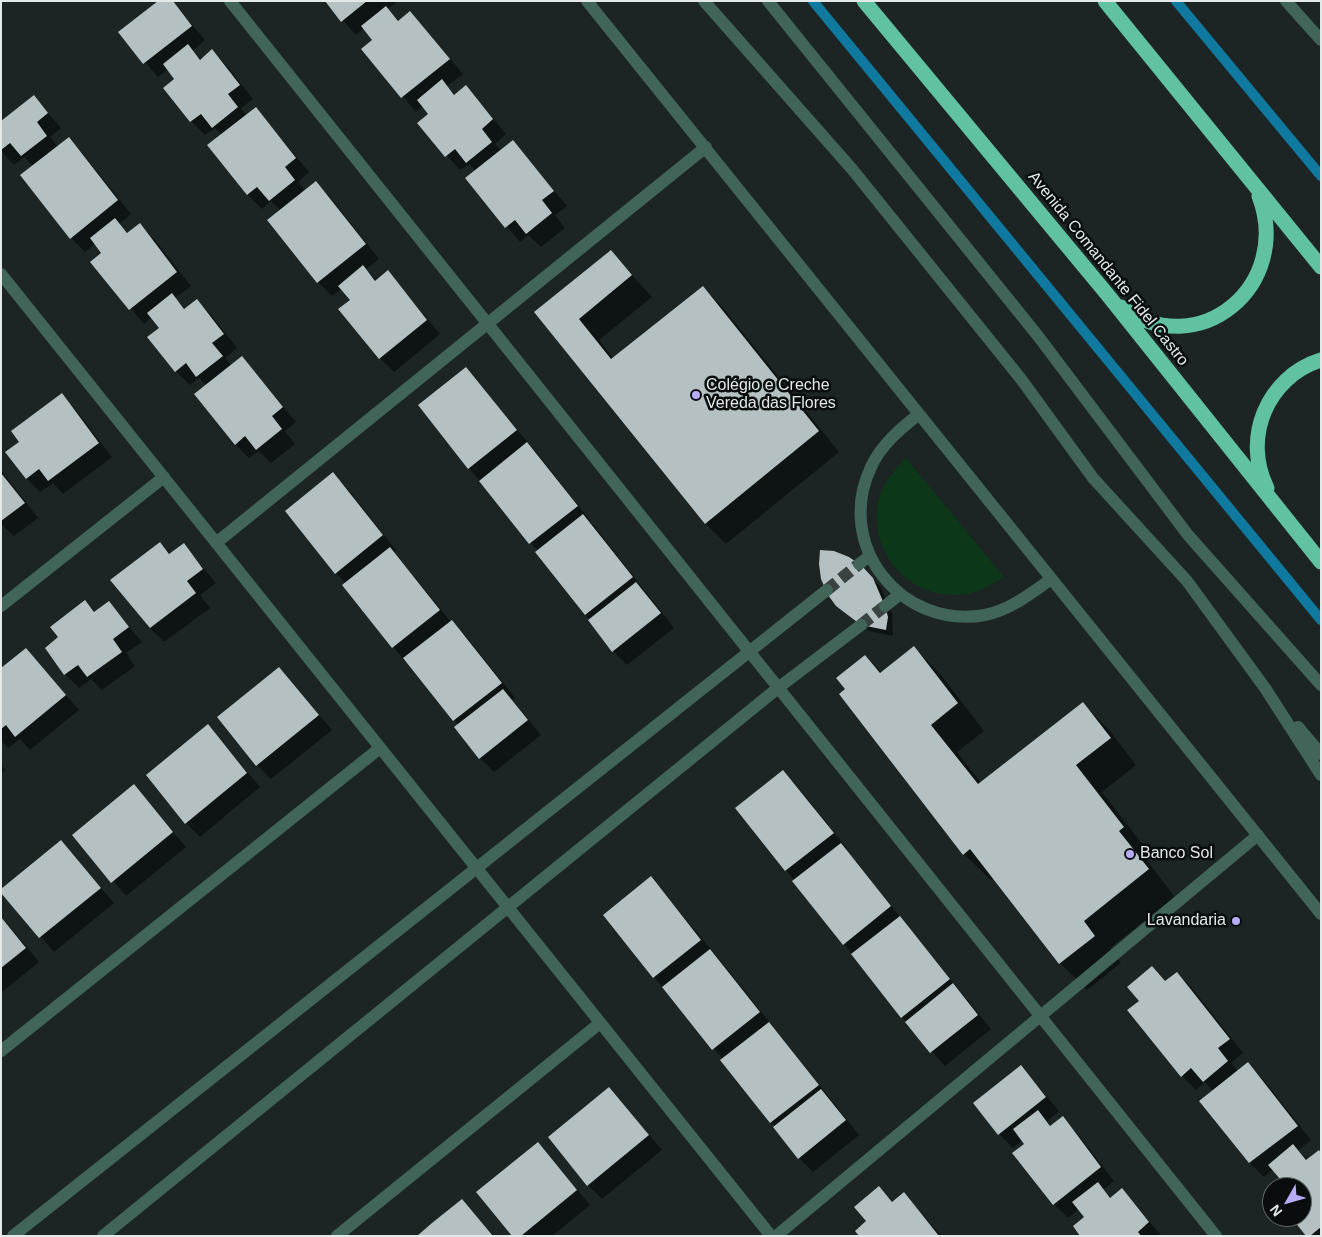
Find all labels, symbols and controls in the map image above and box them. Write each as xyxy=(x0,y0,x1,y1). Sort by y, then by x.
street label: Avenida Comandante Fidel Castro xyxy=(1024,168,1192,370)
place label: Colégio e Creche Vereda das Flores xyxy=(706,376,836,414)
marker: Colégio e Creche Vereda das Flores xyxy=(690,389,702,401)
place label: Banco Sol xyxy=(1140,844,1213,864)
marker: Banco Sol xyxy=(1124,848,1136,860)
place label: Lavandaria xyxy=(1147,911,1226,931)
marker: Lavandaria xyxy=(1230,915,1242,927)
north arrow xyxy=(1262,1177,1312,1227)
text: N xyxy=(1267,1202,1285,1220)

